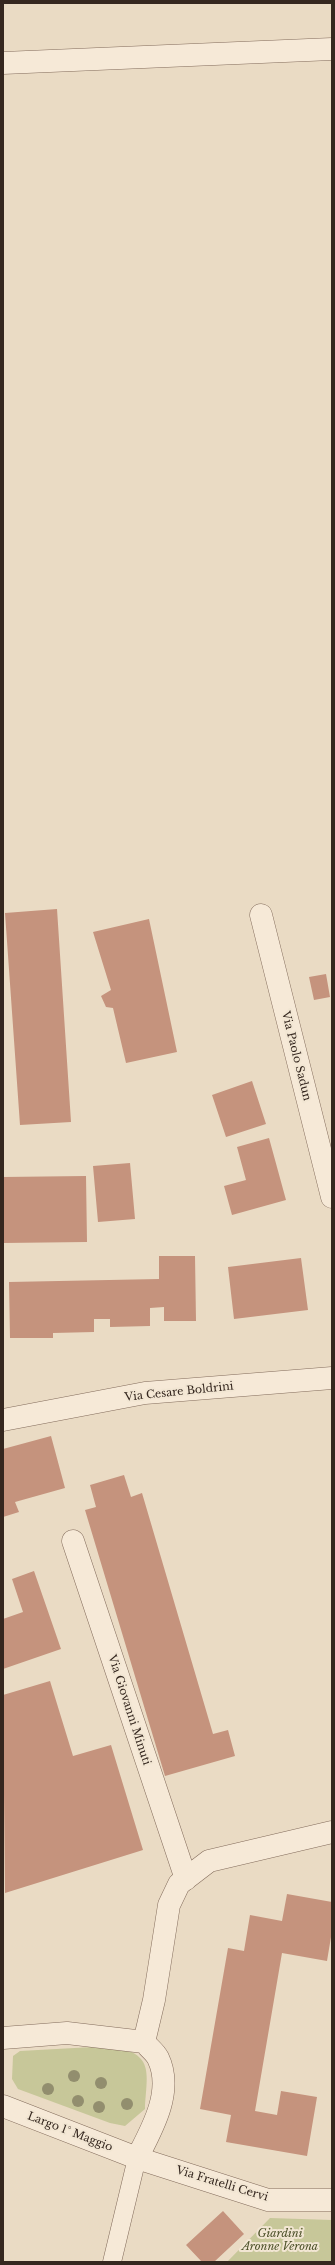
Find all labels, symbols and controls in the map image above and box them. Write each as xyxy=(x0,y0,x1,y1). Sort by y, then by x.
street label: Via Paolo Sadun xyxy=(279,1010,313,1102)
street label: Via Cesare Boldrini xyxy=(124,1380,234,1404)
street label: Via Giovanni Minuti xyxy=(105,1653,153,1767)
street label: Largo 1° Maggio xyxy=(25,2110,115,2154)
street label: Via Fratelli Cervi xyxy=(174,2164,270,2204)
park label: Giardini Aronne Verona xyxy=(242,2227,318,2253)

